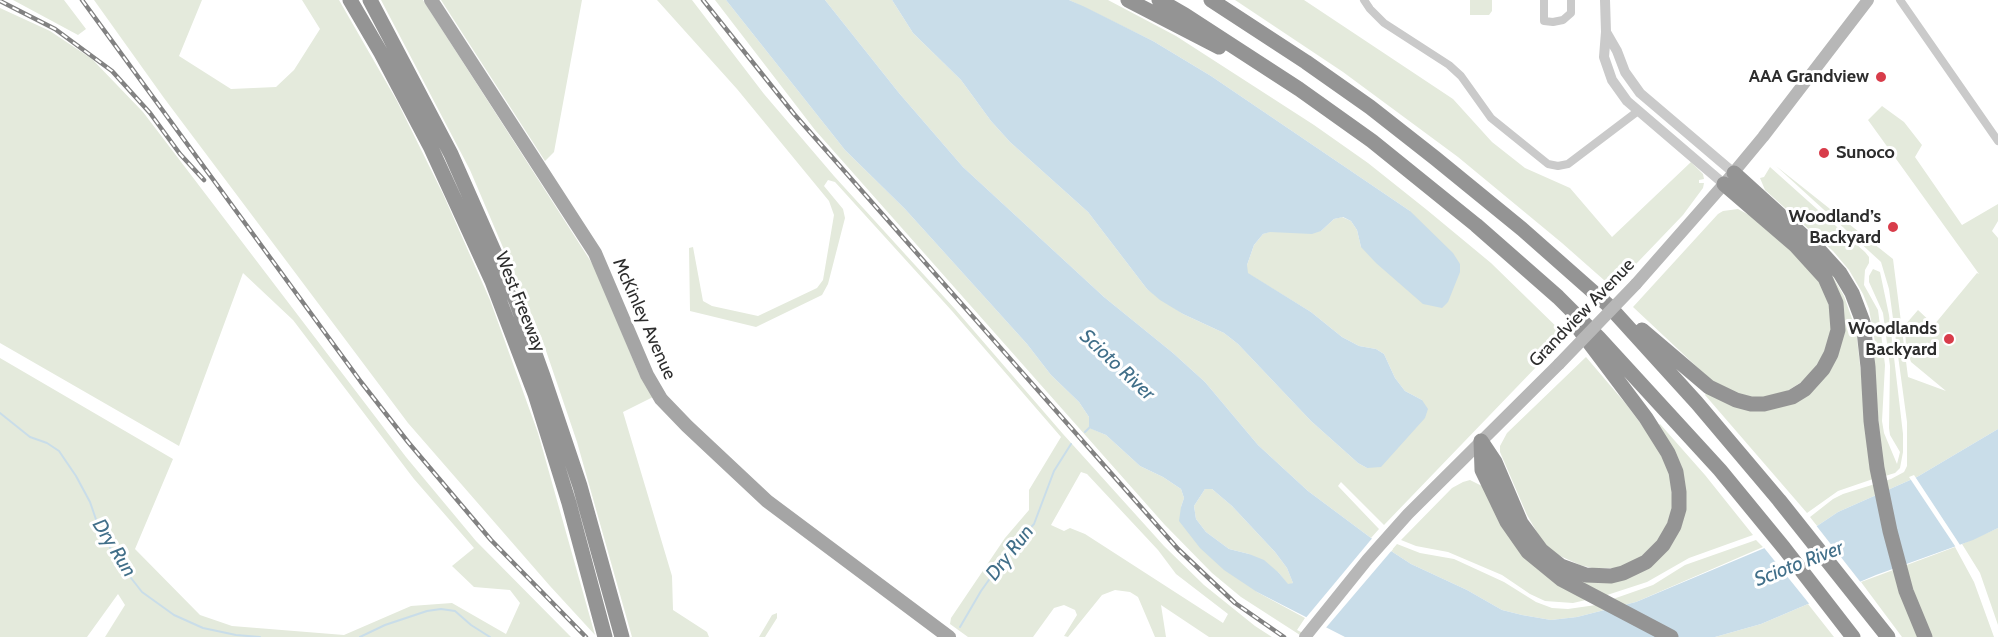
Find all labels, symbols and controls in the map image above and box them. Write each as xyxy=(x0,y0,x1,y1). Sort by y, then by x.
place label: AAA Grandview xyxy=(1749,66,1869,88)
marker: AAA Grandview xyxy=(1874,70,1888,84)
place label: Sunoco xyxy=(1836,142,1895,164)
marker: Sunoco xyxy=(1817,146,1831,160)
place label: Woodland’s Backyard xyxy=(1789,206,1881,248)
marker: Woodland’s Backyard xyxy=(1886,220,1900,234)
street label: West Freeway xyxy=(490,249,550,355)
street label: Grandview Avenue xyxy=(1525,254,1639,372)
street label: McKinley Avenue xyxy=(608,255,680,383)
place label: Woodlands Backyard xyxy=(1848,318,1937,360)
water label: Scioto River xyxy=(1075,324,1159,406)
marker: Woodlands Backyard xyxy=(1942,332,1956,346)
water label: Dry Run xyxy=(87,515,141,581)
water label: Dry Run xyxy=(981,520,1039,586)
water label: Scioto River xyxy=(1751,536,1847,592)

